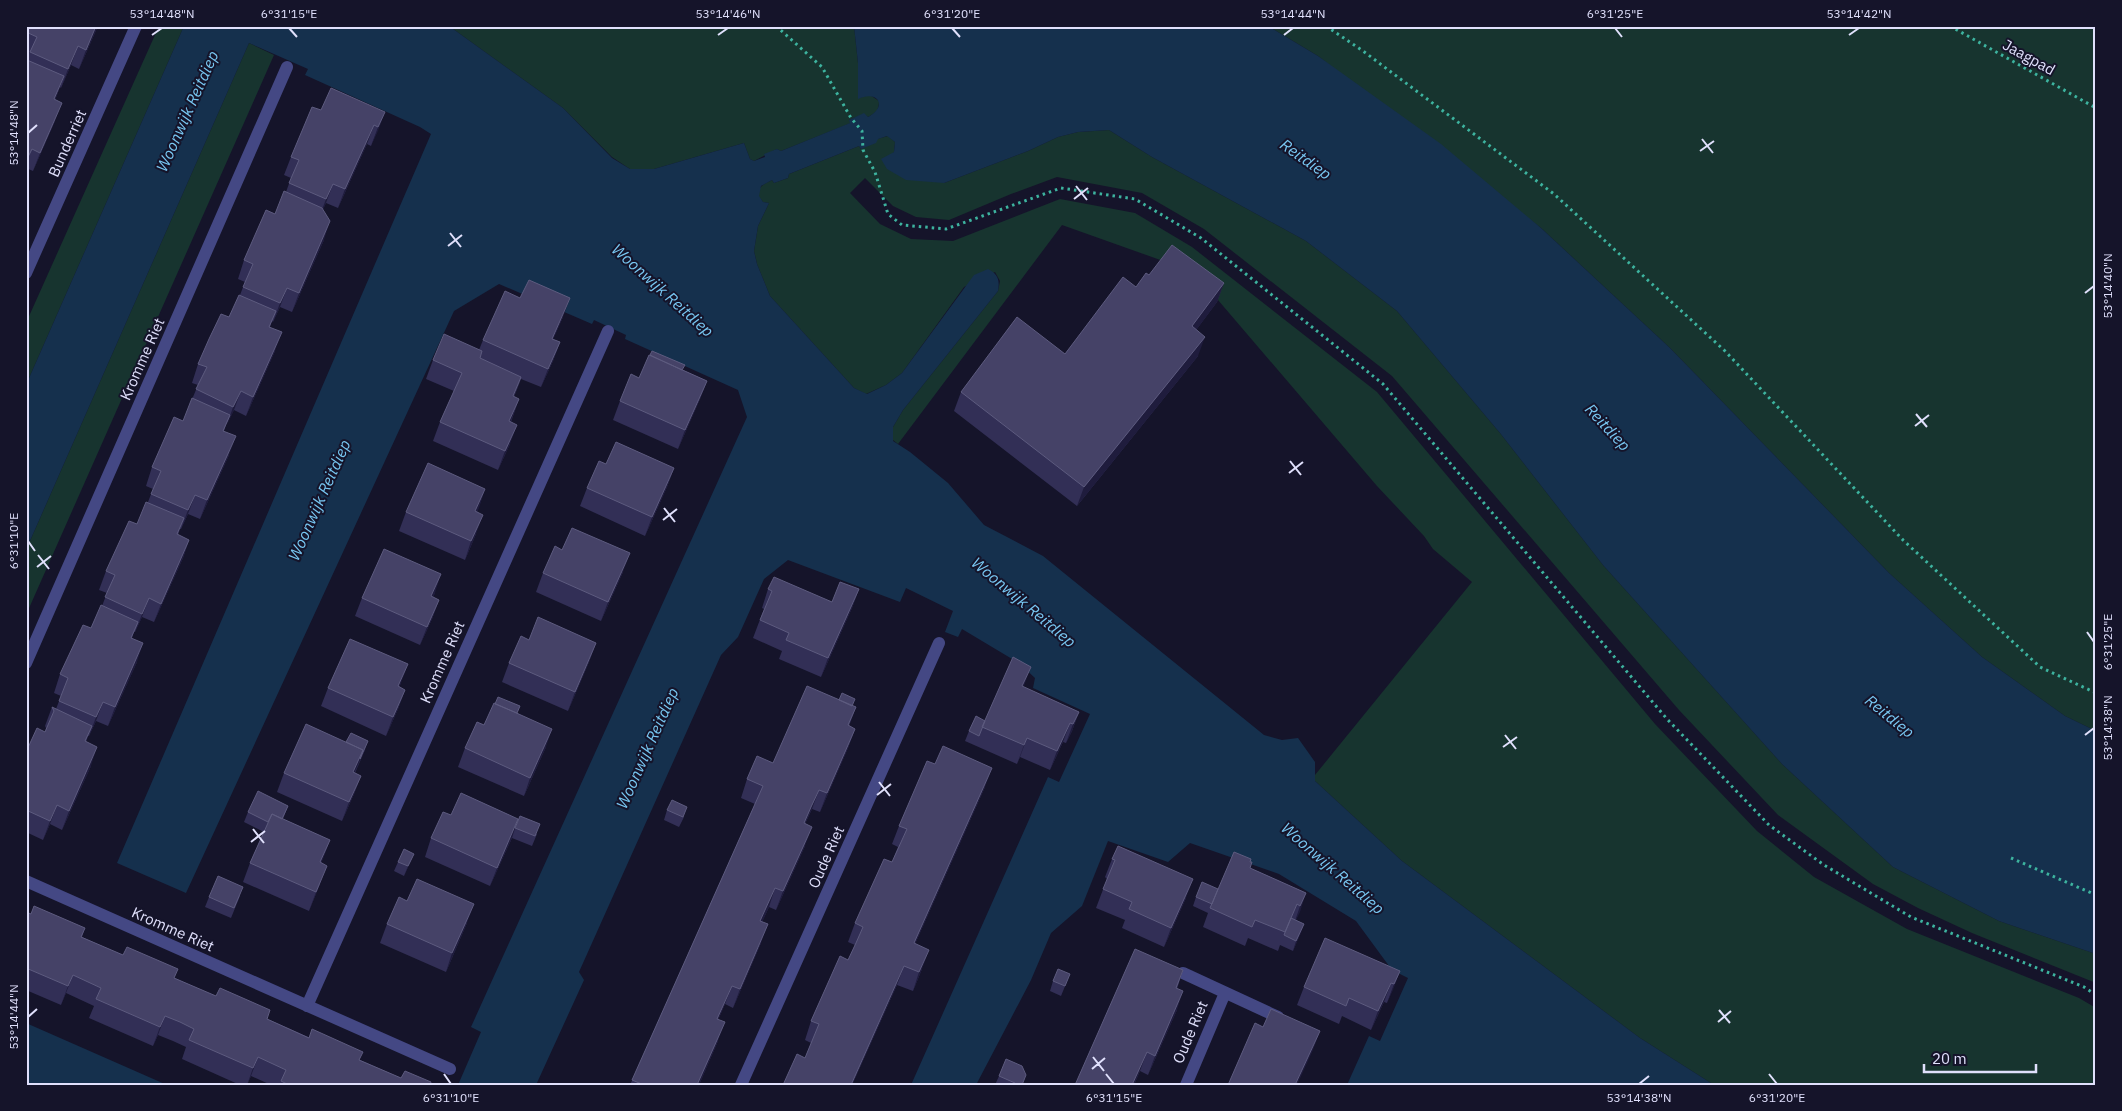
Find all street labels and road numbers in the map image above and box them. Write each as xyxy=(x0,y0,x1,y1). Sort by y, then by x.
street label: Jaagpad xyxy=(1999,35,2059,79)
street label: Bunderriet xyxy=(44,106,90,180)
street label: Kromme Riet xyxy=(115,315,169,403)
street label: Kromme Riet xyxy=(415,618,469,706)
street label: Oude Riet xyxy=(804,823,848,891)
street label: Kromme Riet xyxy=(129,902,217,956)
street label: Oude Riet xyxy=(1168,998,1212,1066)

